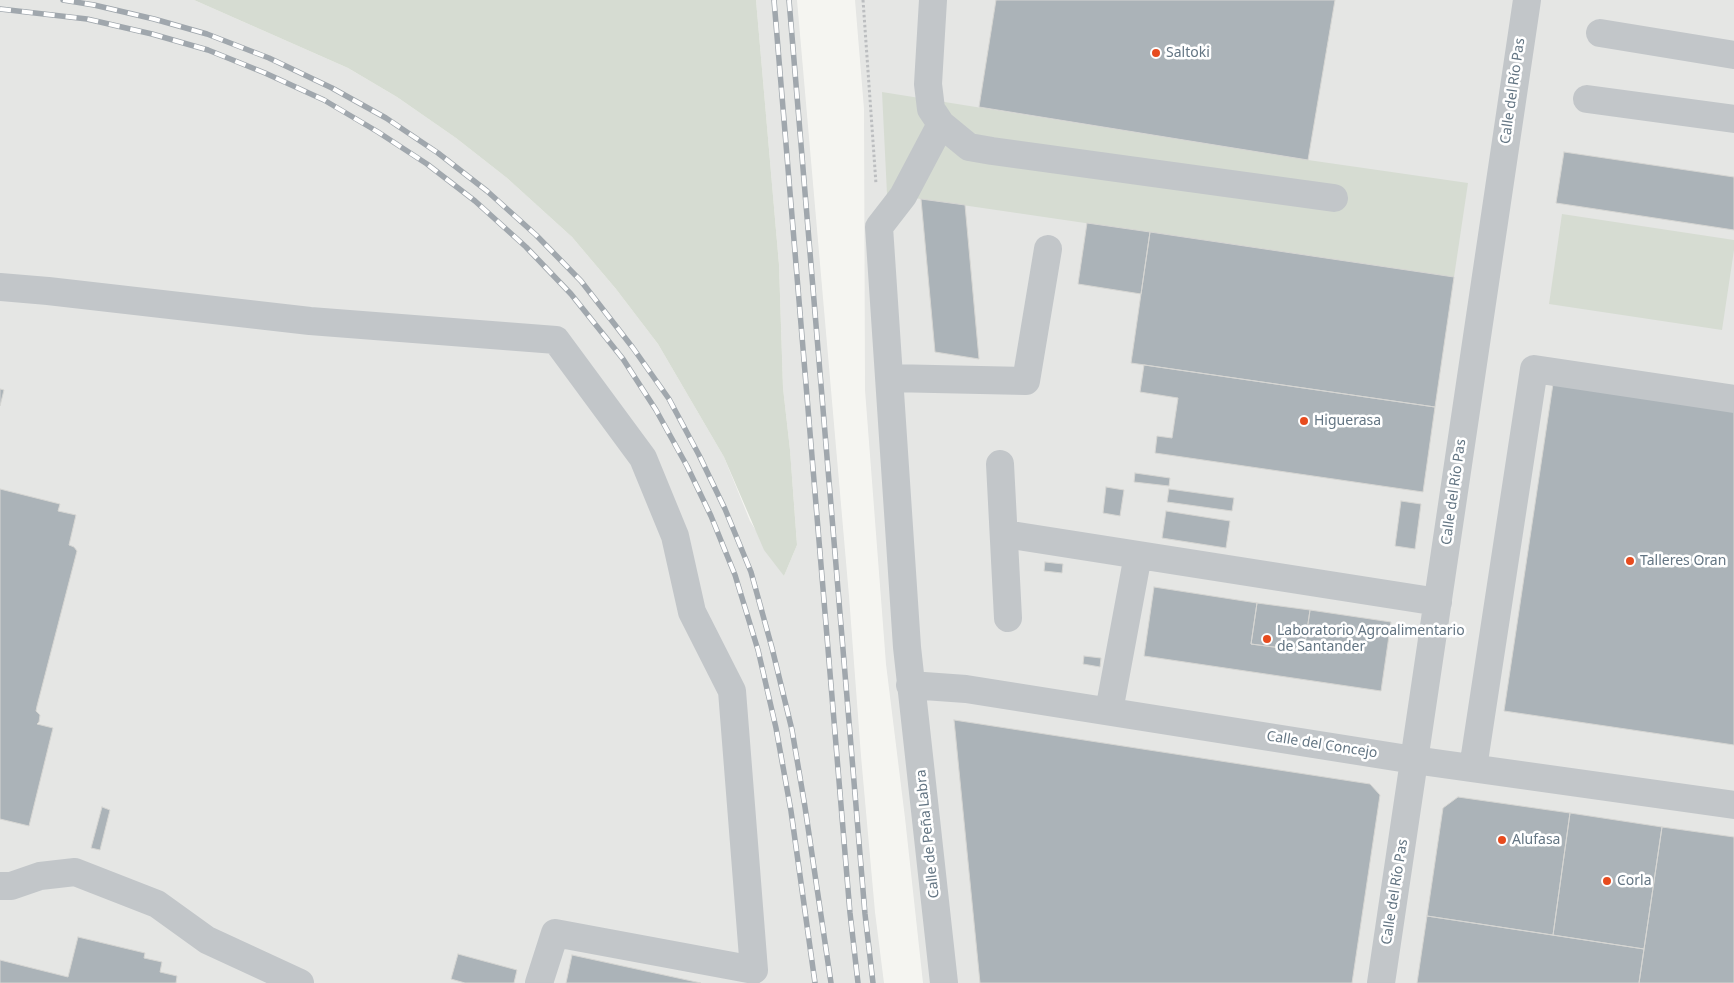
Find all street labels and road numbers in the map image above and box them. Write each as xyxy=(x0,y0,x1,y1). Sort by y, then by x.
street label: Calle del Río Pas xyxy=(1497,37,1529,145)
street label: Calle del Río Pas xyxy=(1438,438,1470,546)
street label: Calle del Concejo xyxy=(1265,728,1379,762)
street label: Calle de Peña Labra xyxy=(913,769,943,899)
street label: Calle del Río Pas xyxy=(1378,838,1412,946)

